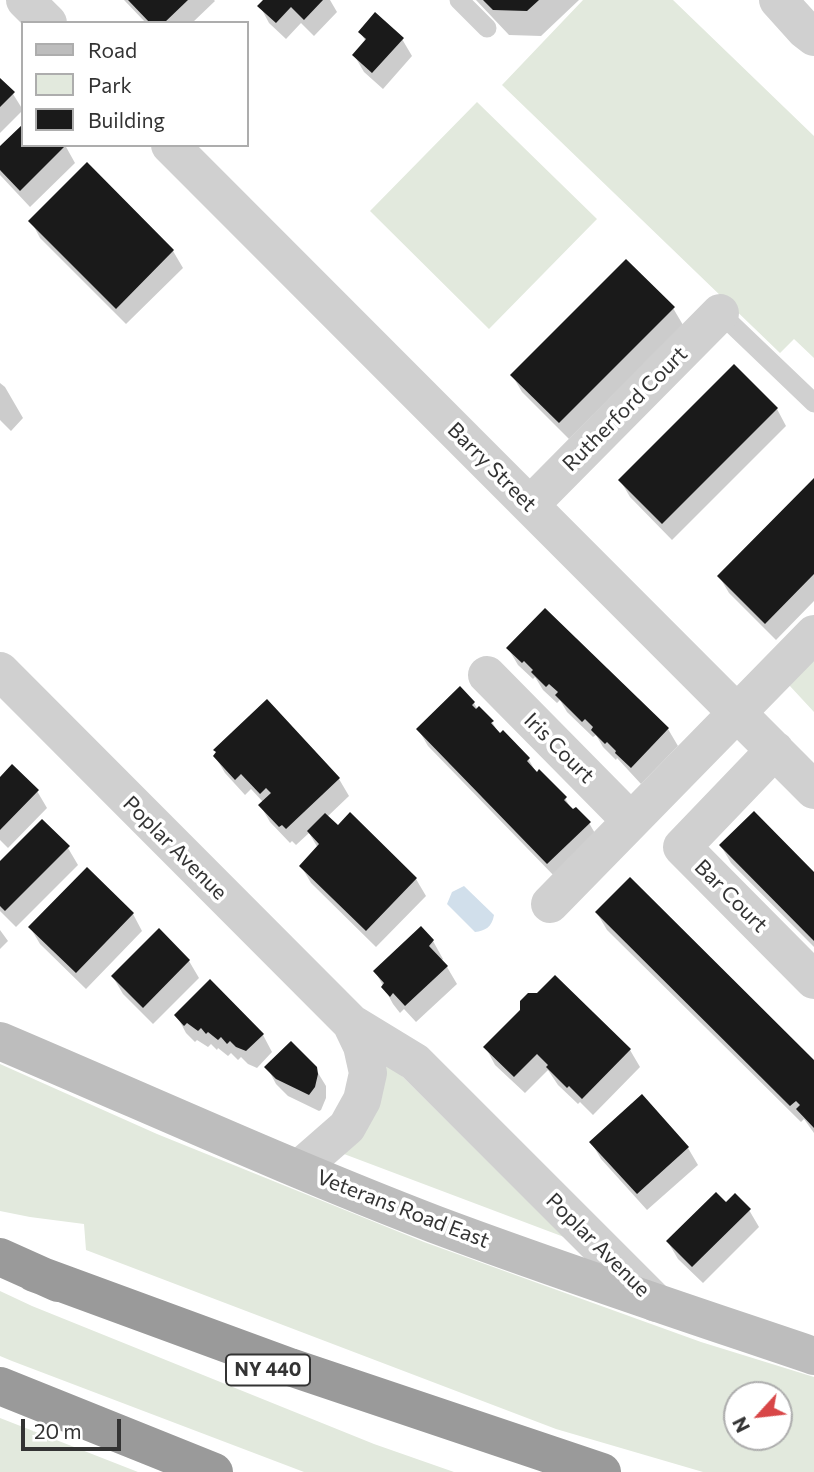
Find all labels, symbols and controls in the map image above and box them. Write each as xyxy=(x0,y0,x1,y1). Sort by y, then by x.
legend xyxy=(21,21,248,147)
text: Road xyxy=(88,37,137,62)
text: Park xyxy=(88,72,132,97)
text: Building xyxy=(88,107,165,132)
street label: Rutherford Court xyxy=(557,341,693,477)
street label: Barry Street xyxy=(442,417,542,517)
street label: Iris Court xyxy=(519,708,599,788)
street label: Poplar Avenue xyxy=(118,791,232,905)
street label: Bar Court xyxy=(689,854,773,938)
street label: Veterans Road East xyxy=(313,1164,493,1254)
street label: Poplar Avenue xyxy=(541,1188,655,1302)
road number: NY 440 xyxy=(226,1354,310,1386)
north arrow xyxy=(723,1381,793,1451)
scale bar xyxy=(24,1406,124,1450)
text: N xyxy=(727,1413,754,1436)
text: 20 m xyxy=(34,1418,82,1443)

